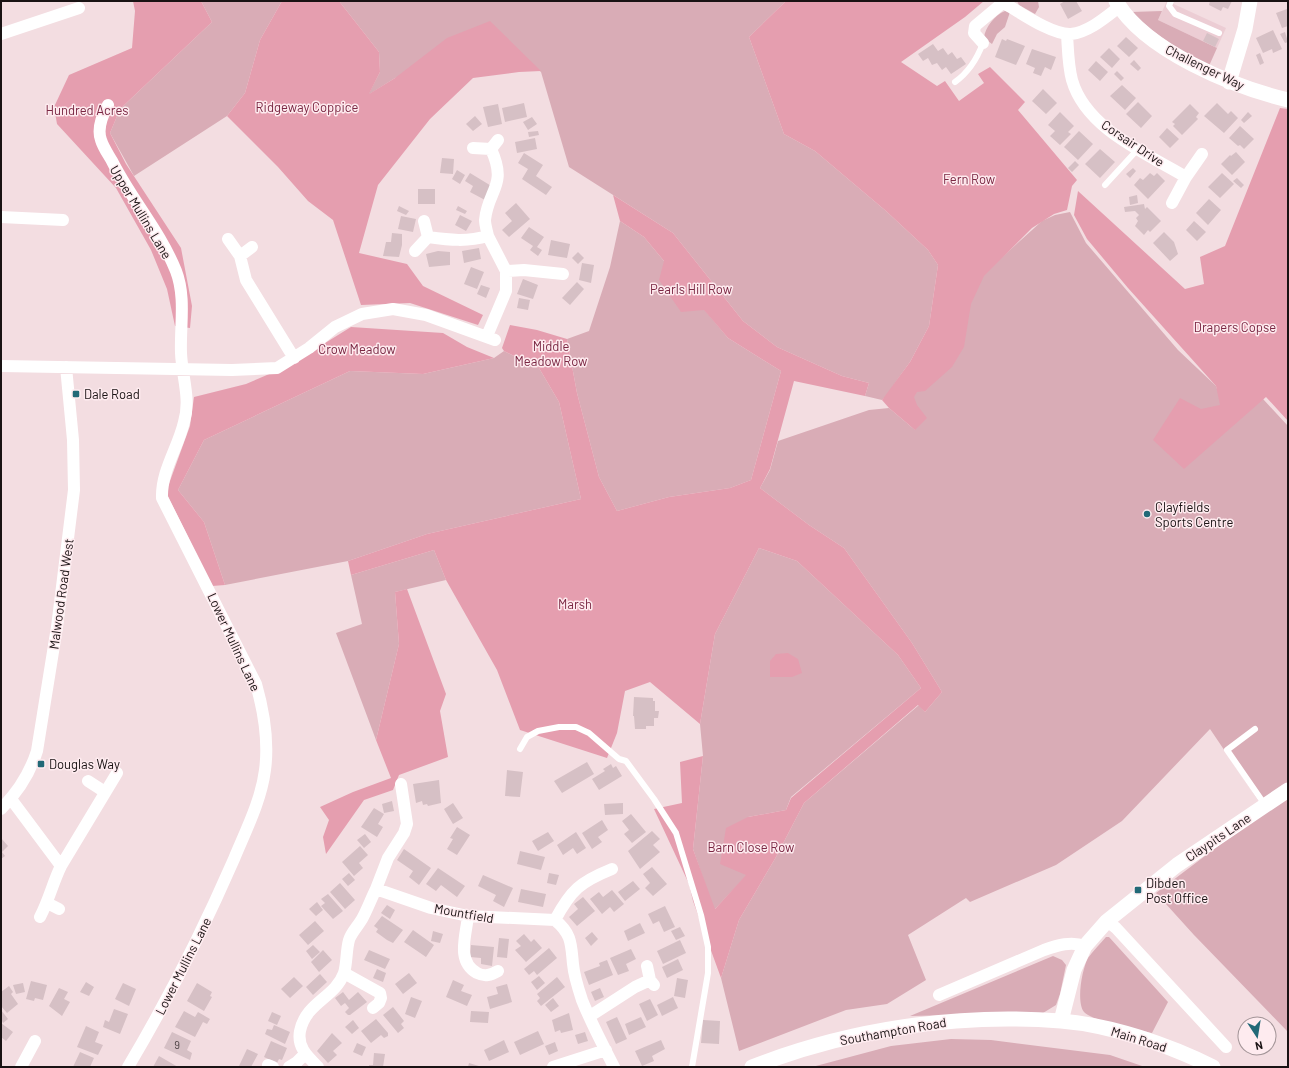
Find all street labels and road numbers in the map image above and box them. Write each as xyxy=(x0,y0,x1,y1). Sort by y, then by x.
street label: Challenger Way xyxy=(1163,41,1247,93)
street label: Corsair Drive xyxy=(1099,116,1167,170)
street label: Upper Mullins Lane xyxy=(107,162,175,262)
street label: Malwood Road West xyxy=(45,538,77,650)
street label: Lower Mullins Lane xyxy=(204,590,264,694)
street label: Claypits Lane xyxy=(1182,809,1254,865)
street label: Mountfield xyxy=(433,900,495,926)
street label: Lower Mullins Lane xyxy=(152,915,214,1017)
street label: Southampton Road xyxy=(838,1014,948,1048)
street label: Main Road xyxy=(1109,1023,1169,1055)

